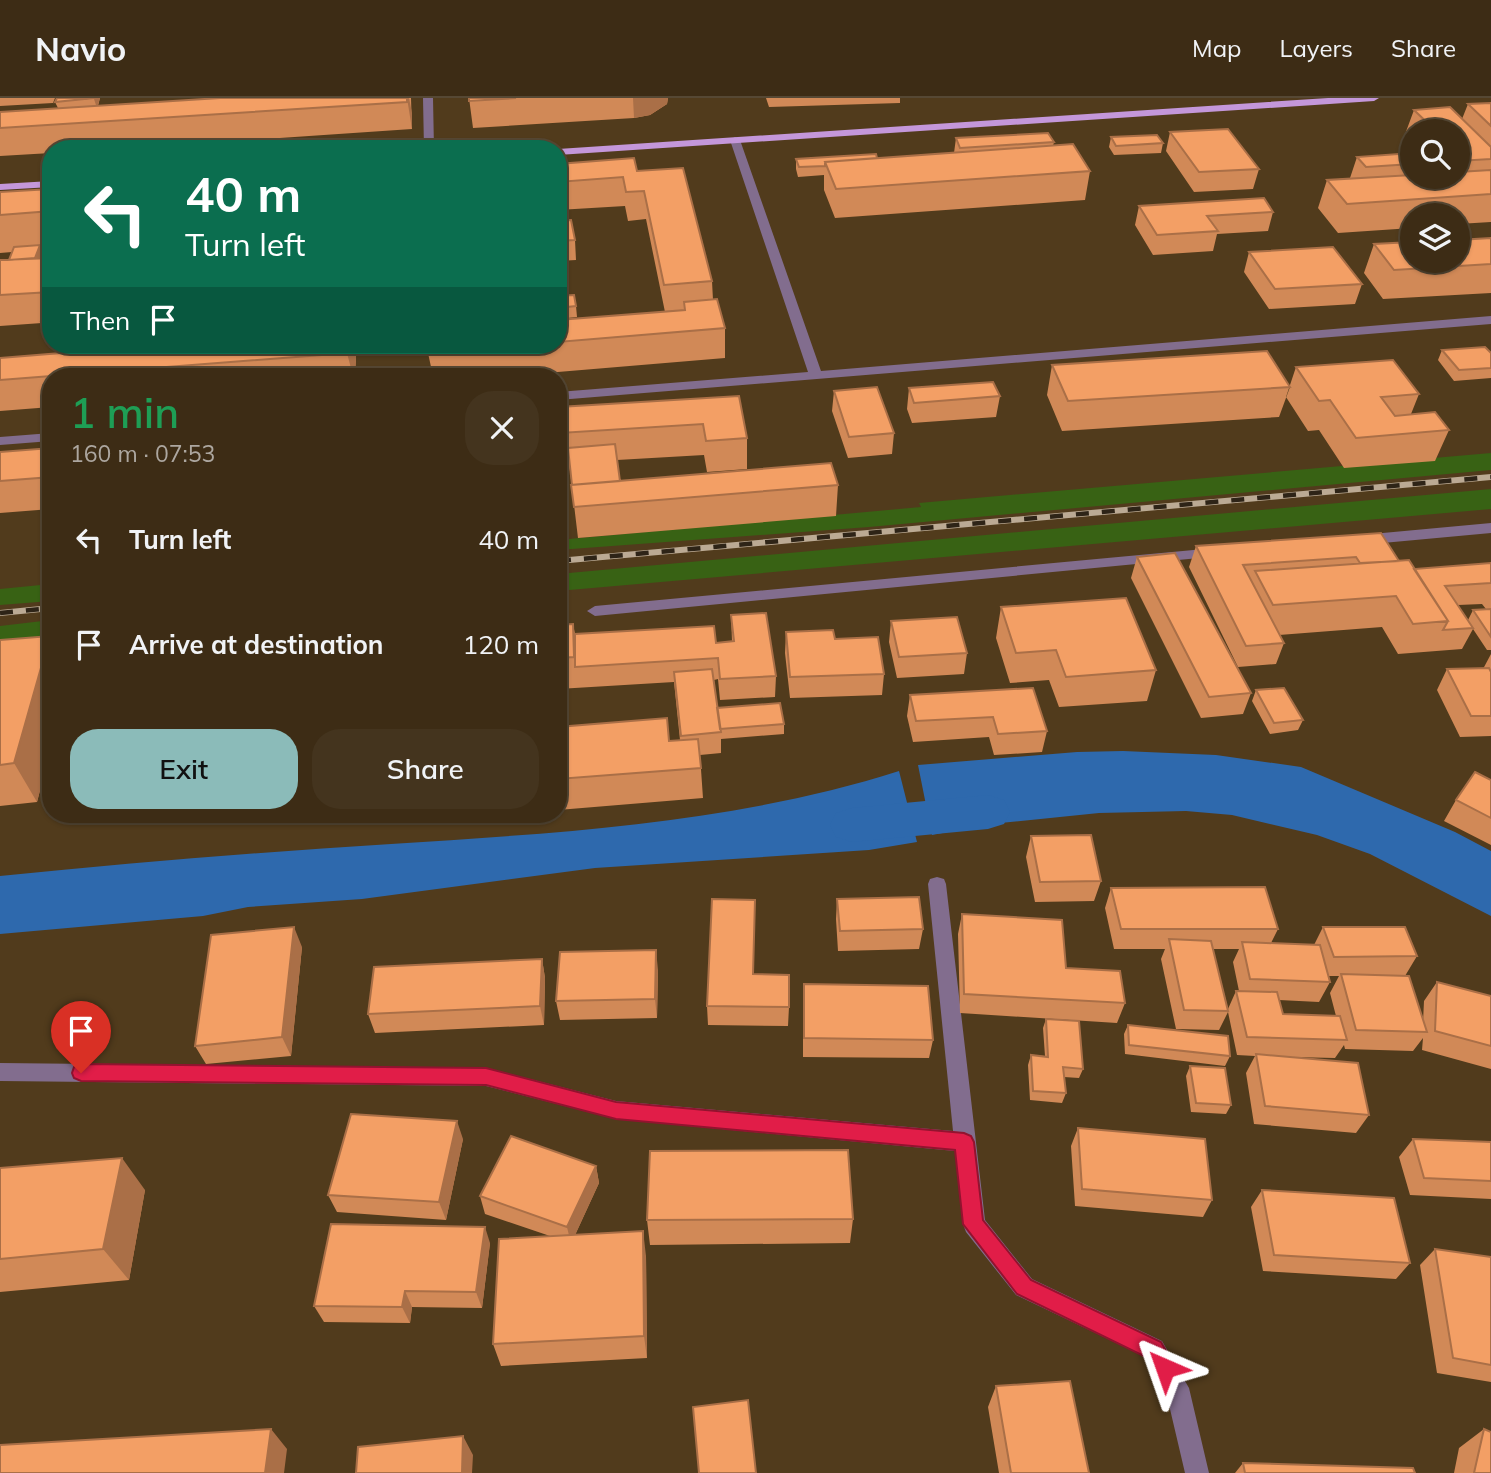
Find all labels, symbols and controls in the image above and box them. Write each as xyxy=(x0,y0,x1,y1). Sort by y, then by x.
text: Navio xyxy=(35,28,126,69)
text: Map xyxy=(1192,33,1241,63)
text: Layers xyxy=(1279,33,1353,63)
text: Share xyxy=(1391,33,1456,63)
map controls xyxy=(1400,119,1470,273)
button: search xyxy=(1400,119,1470,189)
text: 40 m xyxy=(185,163,301,224)
icon: left xyxy=(70,168,161,259)
button: layers xyxy=(1400,203,1470,273)
text: Turn left xyxy=(185,224,305,264)
icon: arrive xyxy=(144,301,182,339)
text: Then xyxy=(70,304,130,337)
text: 1 min xyxy=(70,386,179,439)
button: close xyxy=(465,391,539,465)
text: 160 m · 07:53 xyxy=(70,439,215,468)
icon: left xyxy=(70,521,108,559)
text: Turn left xyxy=(129,523,231,556)
text: 40 m xyxy=(478,523,539,556)
icon: arrive xyxy=(70,626,108,664)
text: Arrive at destination xyxy=(129,628,384,661)
text: 120 m xyxy=(463,628,539,661)
button: Exit xyxy=(70,729,298,809)
button: Share xyxy=(312,729,539,809)
pin xyxy=(51,1001,111,1073)
icon: arrive xyxy=(62,1012,100,1050)
position arrow xyxy=(1128,1331,1202,1405)

